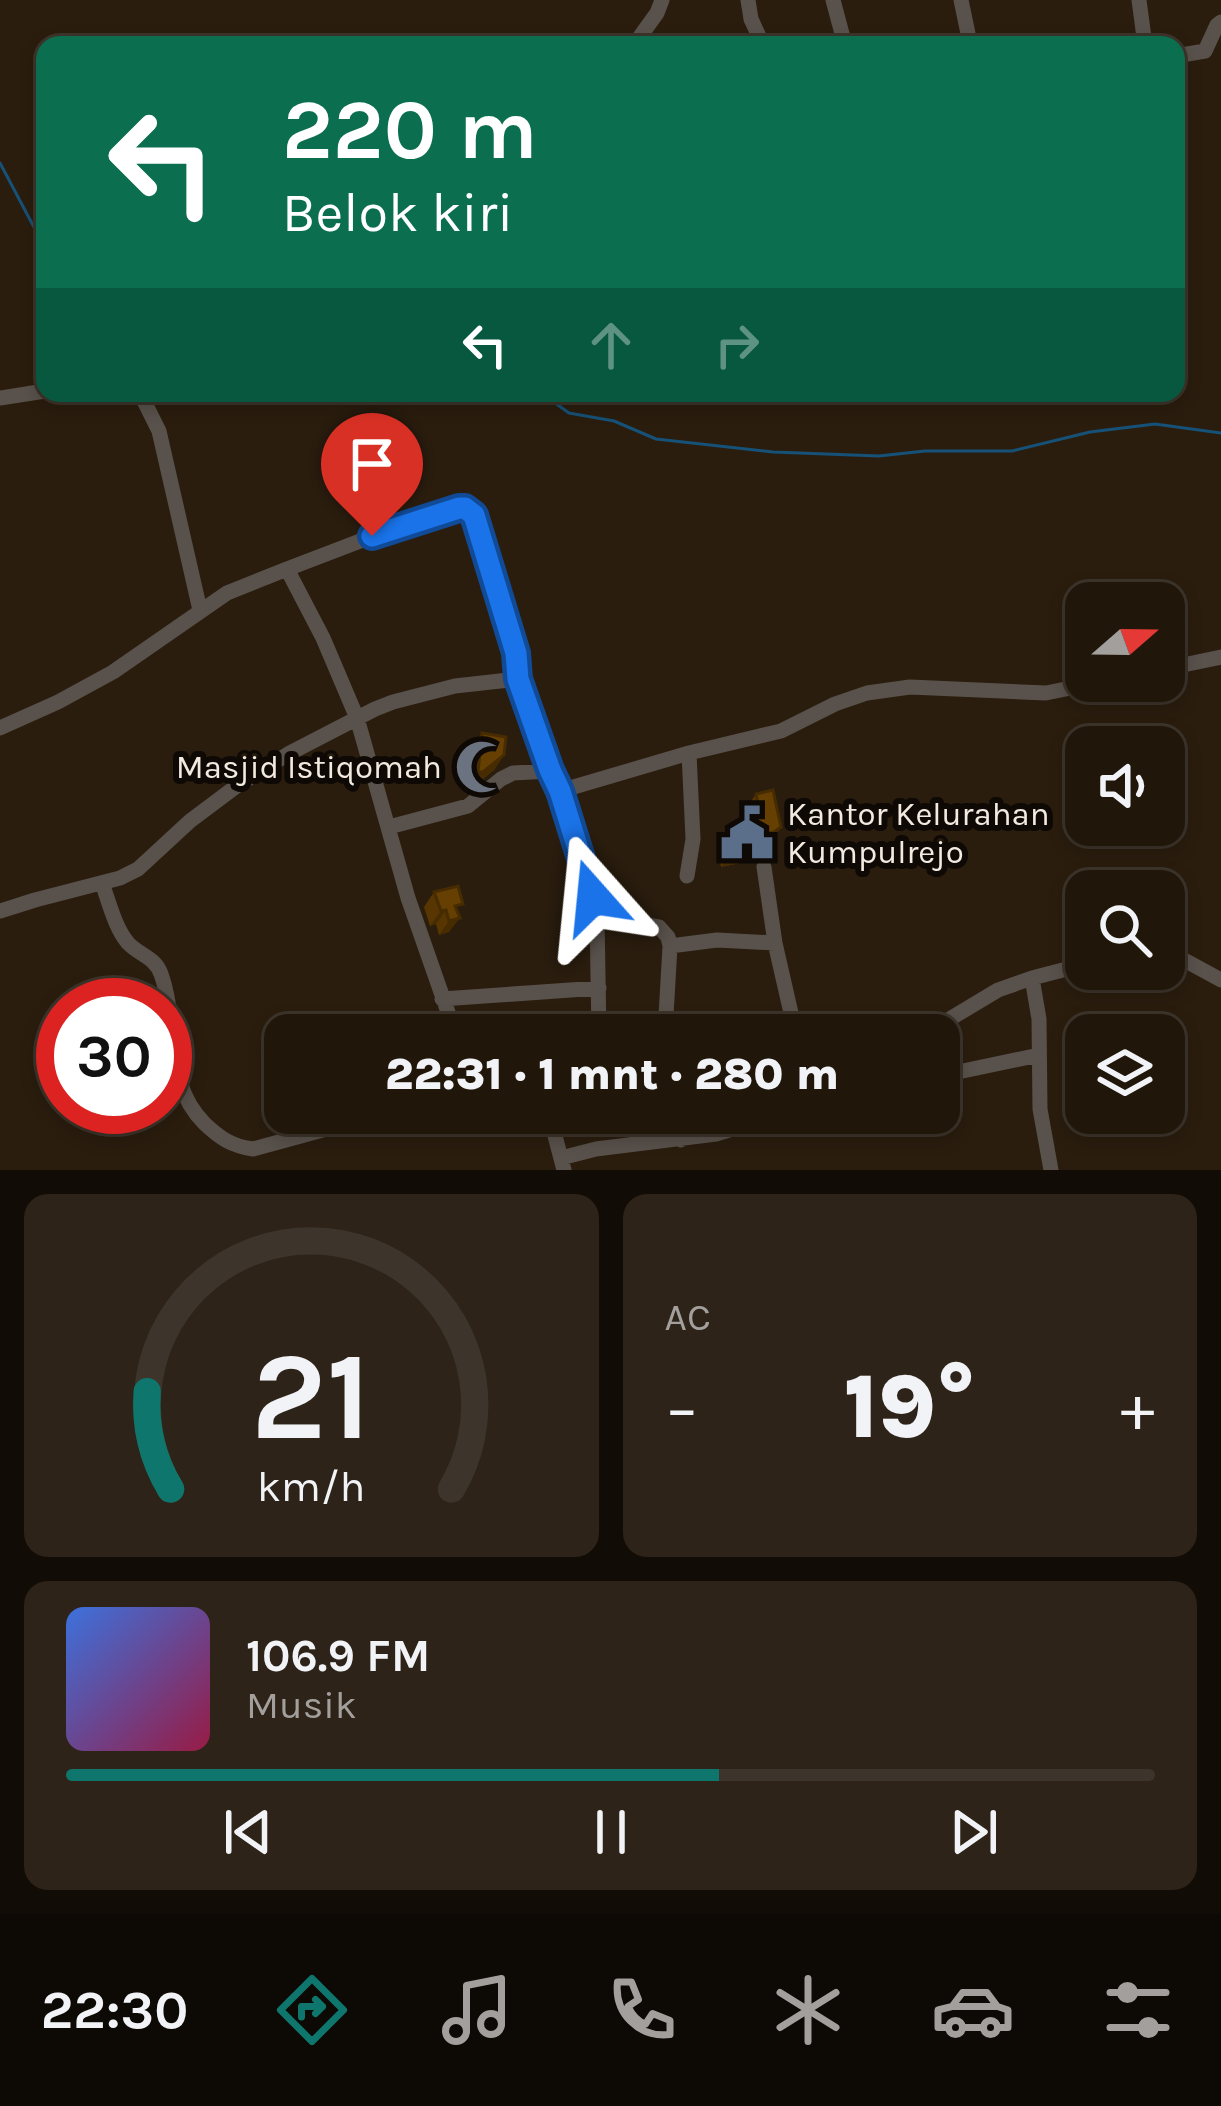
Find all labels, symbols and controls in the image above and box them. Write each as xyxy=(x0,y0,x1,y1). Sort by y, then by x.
text: 220 m xyxy=(282,81,538,179)
icon: left xyxy=(84,84,240,240)
text: Belok kiri xyxy=(282,181,513,245)
icon: left xyxy=(452,312,518,378)
icon: ahead xyxy=(578,312,644,378)
icon: right xyxy=(704,312,770,378)
pin xyxy=(321,413,423,536)
icon: arrive xyxy=(339,431,405,497)
north arrow xyxy=(1065,582,1185,702)
map controls xyxy=(1065,582,1185,1134)
button: sound xyxy=(1065,726,1185,846)
mosque icon: Masjid Istiqomah xyxy=(453,738,511,796)
place label: Masjid Istiqomah xyxy=(176,748,442,786)
place label: Kantor Kelurahan Kumpulrejo xyxy=(787,795,1050,871)
public building icon: Kantor Kelurahan Kumpulrejo xyxy=(718,804,776,862)
position arrow xyxy=(530,834,656,960)
button: search xyxy=(1065,870,1185,990)
speed limit sign: 30 xyxy=(36,978,192,1134)
button: layers xyxy=(1065,1014,1185,1134)
text: 22:31 · 1 mnt · 280 m xyxy=(385,1048,839,1100)
text: AC xyxy=(665,1294,711,1340)
text: 21 xyxy=(251,1324,371,1469)
text: 19° xyxy=(844,1354,976,1460)
text: − xyxy=(665,1369,699,1447)
text: + xyxy=(1120,1369,1155,1447)
text: km/h xyxy=(257,1461,366,1511)
text: 106.9 FM xyxy=(246,1630,430,1682)
text: Musik xyxy=(246,1682,357,1728)
icon: previous xyxy=(215,1799,281,1865)
icon: pause xyxy=(578,1799,644,1865)
icon: next xyxy=(941,1799,1007,1865)
icon: directions xyxy=(270,1968,354,2052)
icon: music xyxy=(435,1968,519,2052)
icon: phone xyxy=(600,1968,684,2052)
icon: climate xyxy=(766,1968,850,2052)
icon: car xyxy=(931,1968,1015,2052)
icon: filters xyxy=(1096,1968,1180,2052)
text: 22:30 xyxy=(41,1978,188,2042)

